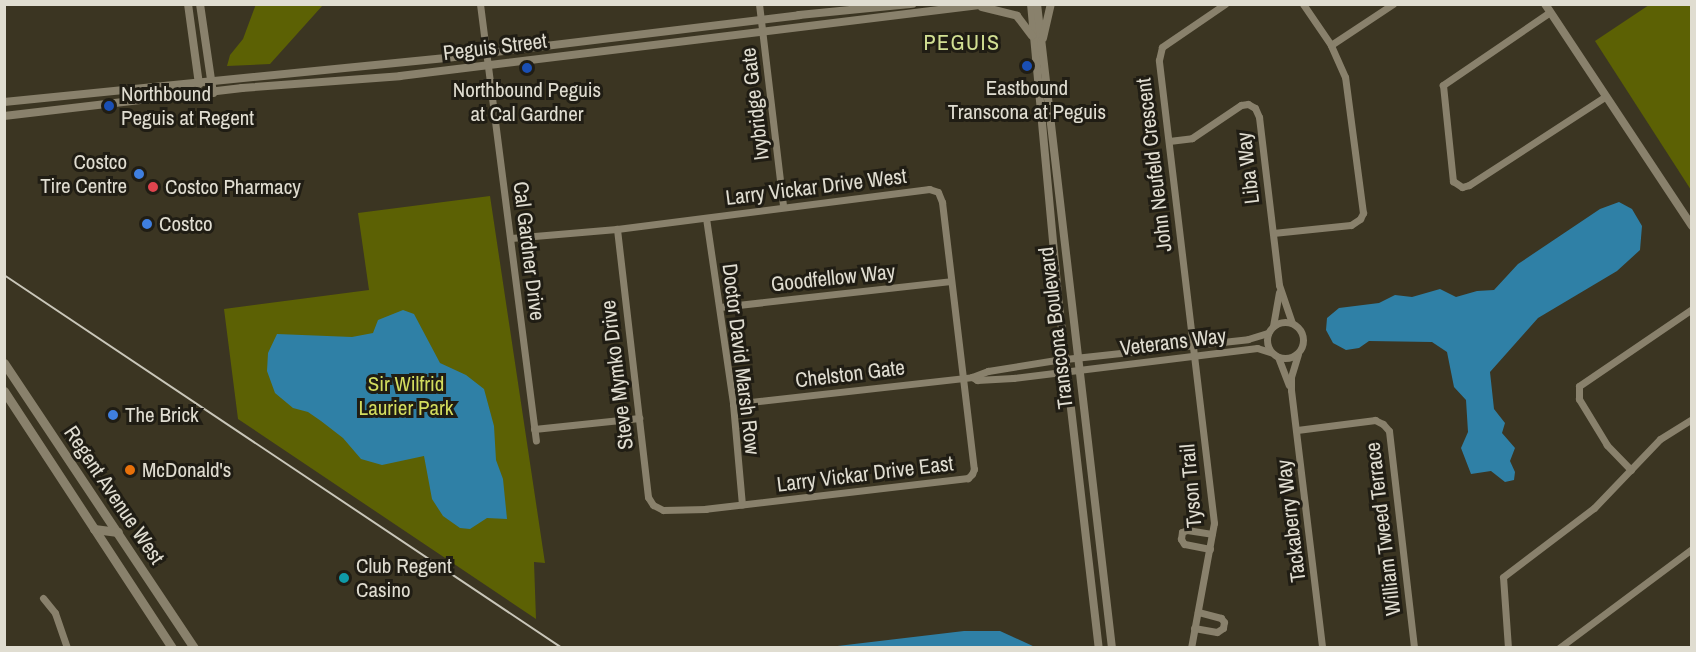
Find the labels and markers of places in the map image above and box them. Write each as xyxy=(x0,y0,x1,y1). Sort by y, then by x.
marker: Eastbound Transcona at Peguis xyxy=(1020,59,1034,73)
marker: Northbound Peguis at Cal Gardner xyxy=(520,61,534,75)
place label: Eastbound Transcona at Peguis xyxy=(948,75,1106,125)
place label: Northbound Peguis at Cal Gardner xyxy=(453,77,601,127)
place label: Northbound Peguis at Regent xyxy=(121,81,254,131)
marker: Northbound Peguis at Regent xyxy=(102,99,116,113)
place label: Costco Tire Centre xyxy=(40,149,127,199)
marker: Costco Tire Centre xyxy=(132,167,146,181)
place label: Costco Pharmacy xyxy=(165,174,301,200)
marker: Costco Pharmacy xyxy=(146,180,160,194)
place label: Costco xyxy=(159,211,213,237)
marker: Costco xyxy=(140,217,154,231)
place label: The Brick xyxy=(125,402,199,428)
marker: The Brick xyxy=(106,408,120,422)
place label: McDonald's xyxy=(142,457,231,483)
marker: McDonald's xyxy=(123,463,137,477)
place label: Club Regent Casino xyxy=(356,553,452,603)
marker: Club Regent Casino xyxy=(337,571,351,585)

